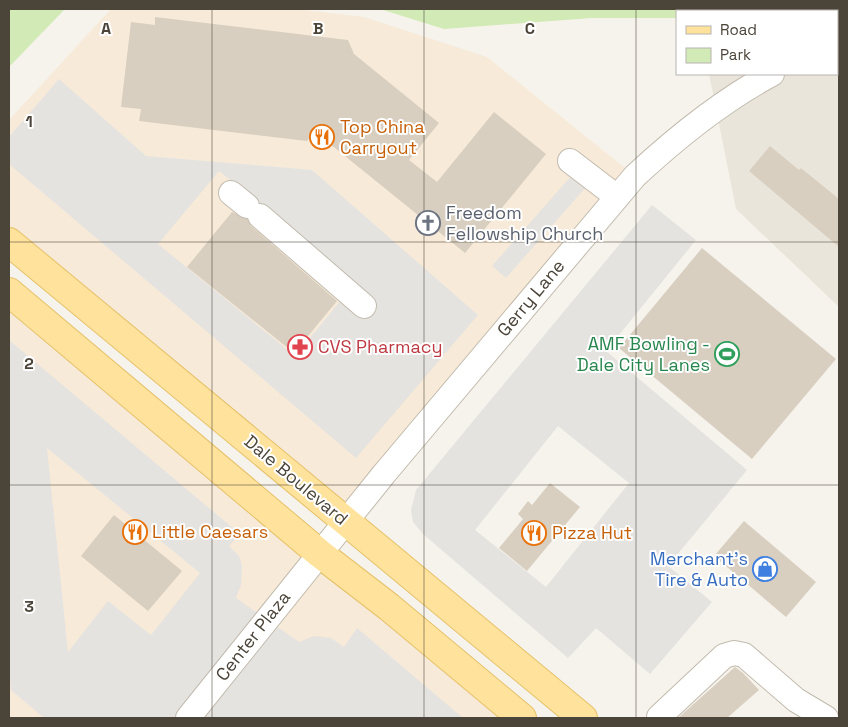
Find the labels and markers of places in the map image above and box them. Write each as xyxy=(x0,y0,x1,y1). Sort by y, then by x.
place label: Top China Carryout xyxy=(340,115,425,159)
restaurant icon: Top China Carryout xyxy=(309,124,335,150)
place label: Freedom Fellowship Church xyxy=(446,201,603,245)
church icon: Freedom Fellowship Church xyxy=(415,210,441,236)
place label: AMF Bowling - Dale City Lanes xyxy=(577,332,710,376)
pharmacy icon: CVS Pharmacy xyxy=(287,334,313,360)
place label: CVS Pharmacy xyxy=(318,335,442,358)
sports icon: AMF Bowling - Dale City Lanes xyxy=(714,341,740,367)
restaurant icon: Little Caesars xyxy=(122,519,148,545)
place label: Little Caesars xyxy=(152,520,268,543)
restaurant icon: Pizza Hut xyxy=(521,520,547,546)
place label: Pizza Hut xyxy=(552,521,632,544)
place label: Merchant's Tire & Auto xyxy=(650,547,748,591)
shop icon: Merchant's Tire & Auto xyxy=(752,556,778,582)

